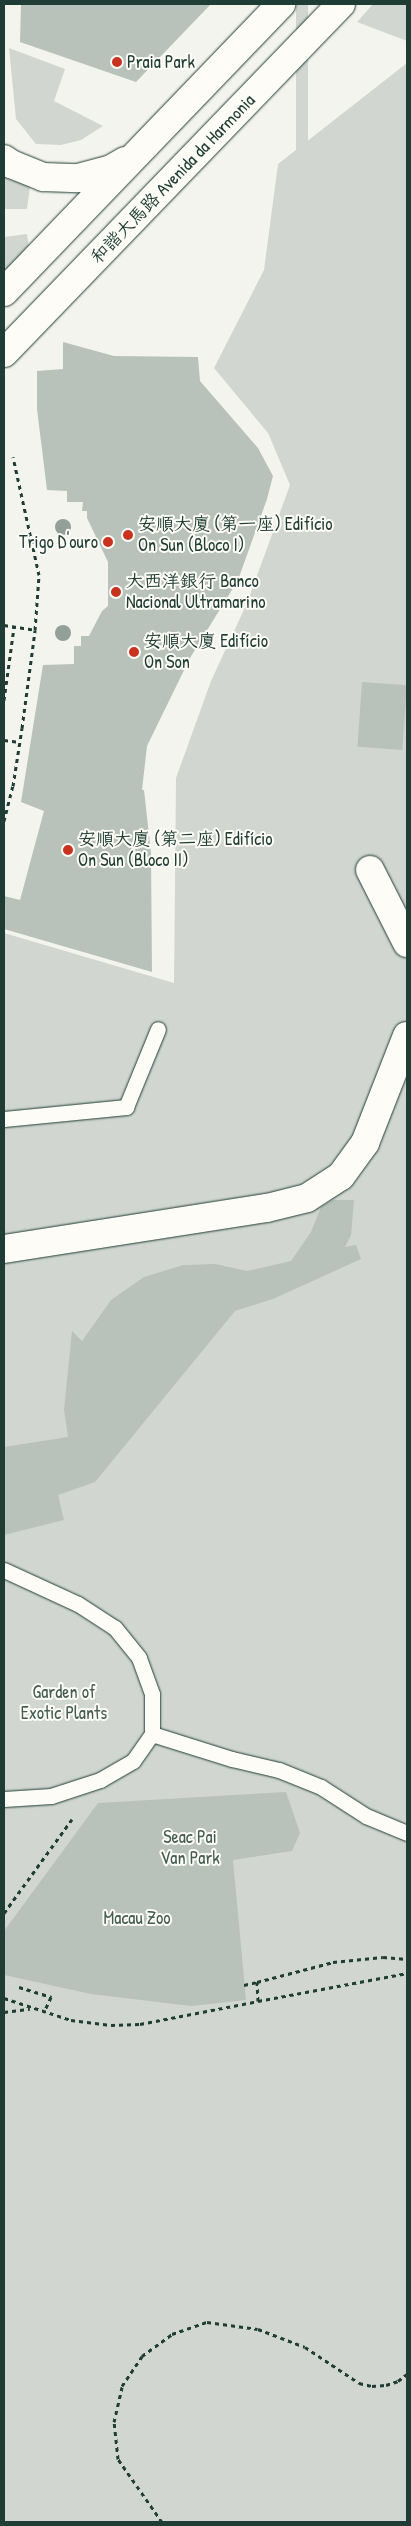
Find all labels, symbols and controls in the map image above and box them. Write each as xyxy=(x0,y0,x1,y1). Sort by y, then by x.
place label: Praia Park xyxy=(127,51,195,73)
marker: Praia Park xyxy=(111,56,123,68)
street label: 和諧大馬路 Avenida da Harmonia xyxy=(86,90,260,268)
place label: 安順大廈 (第一座) Edifício On Sun (Bloco I) xyxy=(138,514,333,556)
marker: 安順大廈 (第一座) Edifício On Sun (Bloco I) xyxy=(122,529,134,541)
place label: Trigo D'ouro xyxy=(19,531,98,553)
marker: Trigo D'ouro xyxy=(102,536,114,548)
place label: 大西洋銀行 Banco Nacional Ultramarino xyxy=(126,571,266,614)
marker: 大西洋銀行 Banco Nacional Ultramarino xyxy=(110,586,122,598)
place label: 安順大廈 Edifício On Son xyxy=(144,631,268,674)
marker: 安順大廈 Edifício On Son xyxy=(128,646,140,658)
place label: 安順大廈 (第二座) Edifício On Sun (Bloco II) xyxy=(78,829,273,872)
marker: 安順大廈 (第二座) Edifício On Sun (Bloco II) xyxy=(62,844,74,856)
park label: Garden of Exotic Plants xyxy=(21,1682,107,1725)
park label: Seac Pai Van Park xyxy=(160,1827,220,1870)
park label: Macau Zoo xyxy=(104,1907,170,1929)

